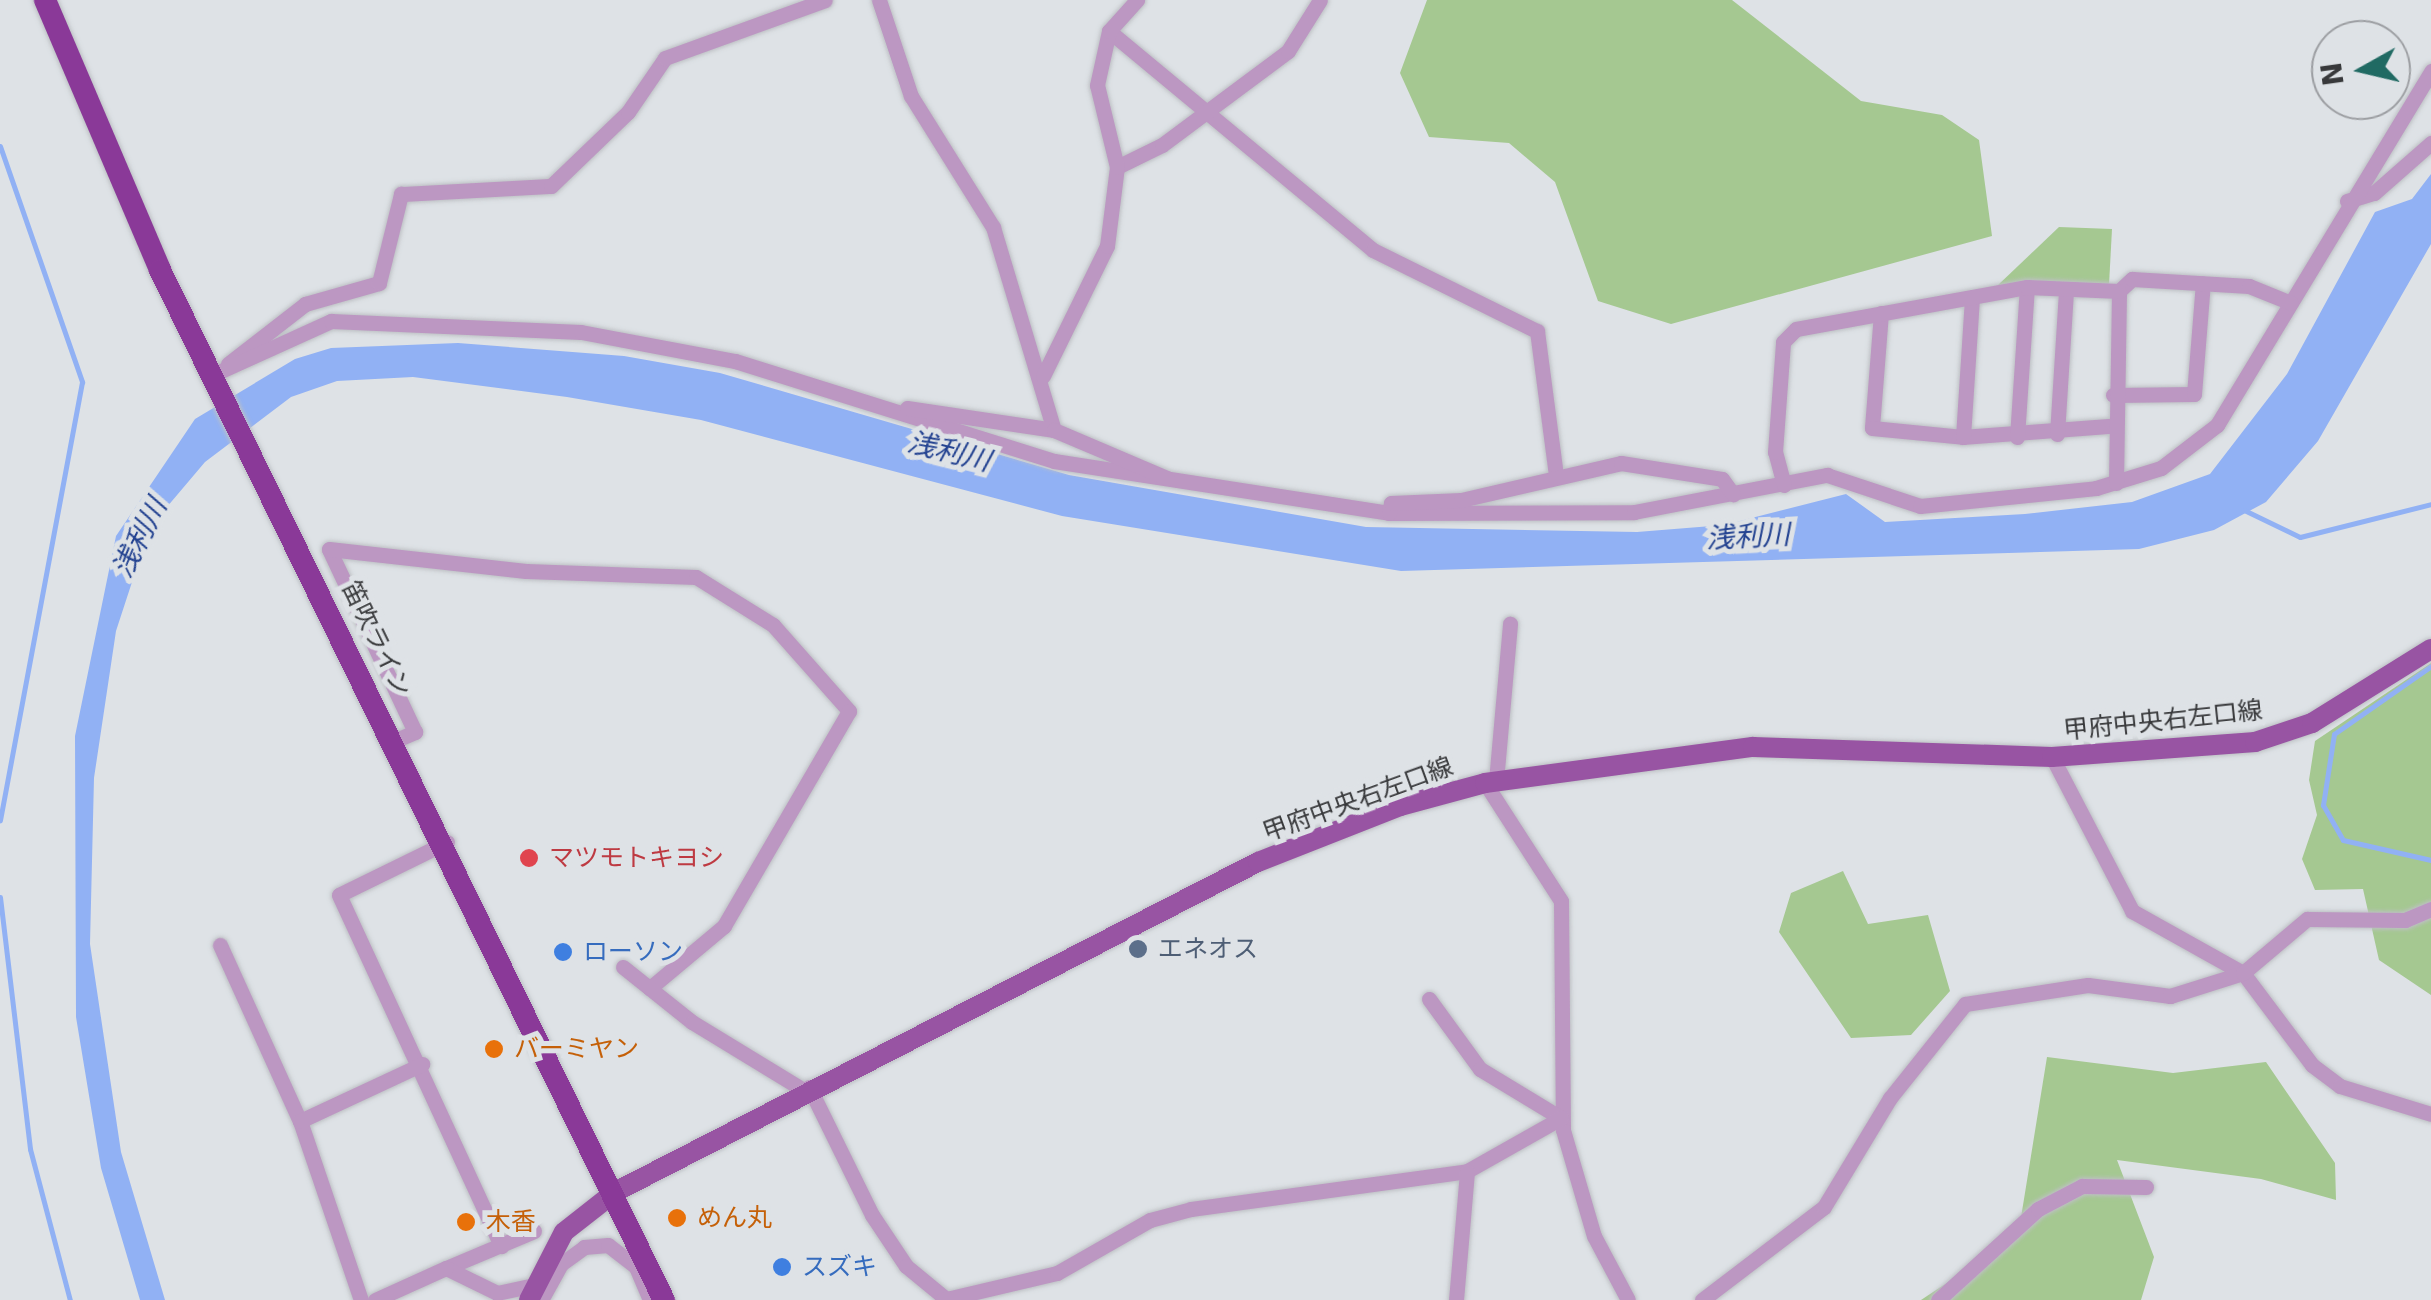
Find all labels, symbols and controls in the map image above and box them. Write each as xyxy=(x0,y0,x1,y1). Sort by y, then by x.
north arrow xyxy=(2311,20,2411,120)
text: N xyxy=(2315,60,2351,88)
water label: 浅利川 xyxy=(904,426,994,478)
water label: 浅利川 xyxy=(106,493,174,583)
water label: 浅利川 xyxy=(1705,518,1791,556)
street label: 笛吹ライン xyxy=(335,576,417,702)
street label: 甲府中央右左口線 xyxy=(2062,696,2264,746)
street label: 甲府中央右左口線 xyxy=(1259,752,1457,848)
place label: マツモトキヨシ xyxy=(549,843,724,873)
marker: マツモトキヨシ xyxy=(518,847,540,869)
place label: エネオス xyxy=(1158,934,1258,964)
place label: ローソン xyxy=(583,937,683,967)
marker: エネオス xyxy=(1127,938,1149,960)
marker: ローソン xyxy=(552,941,574,963)
place label: バーミヤン xyxy=(514,1034,639,1064)
marker: バーミヤン xyxy=(483,1038,505,1060)
place label: めん丸 xyxy=(697,1203,772,1233)
place label: 木香 xyxy=(486,1207,536,1237)
marker: めん丸 xyxy=(666,1207,688,1229)
marker: 木香 xyxy=(455,1211,477,1233)
place label: スズキ xyxy=(802,1252,877,1282)
marker: スズキ xyxy=(771,1256,793,1278)

